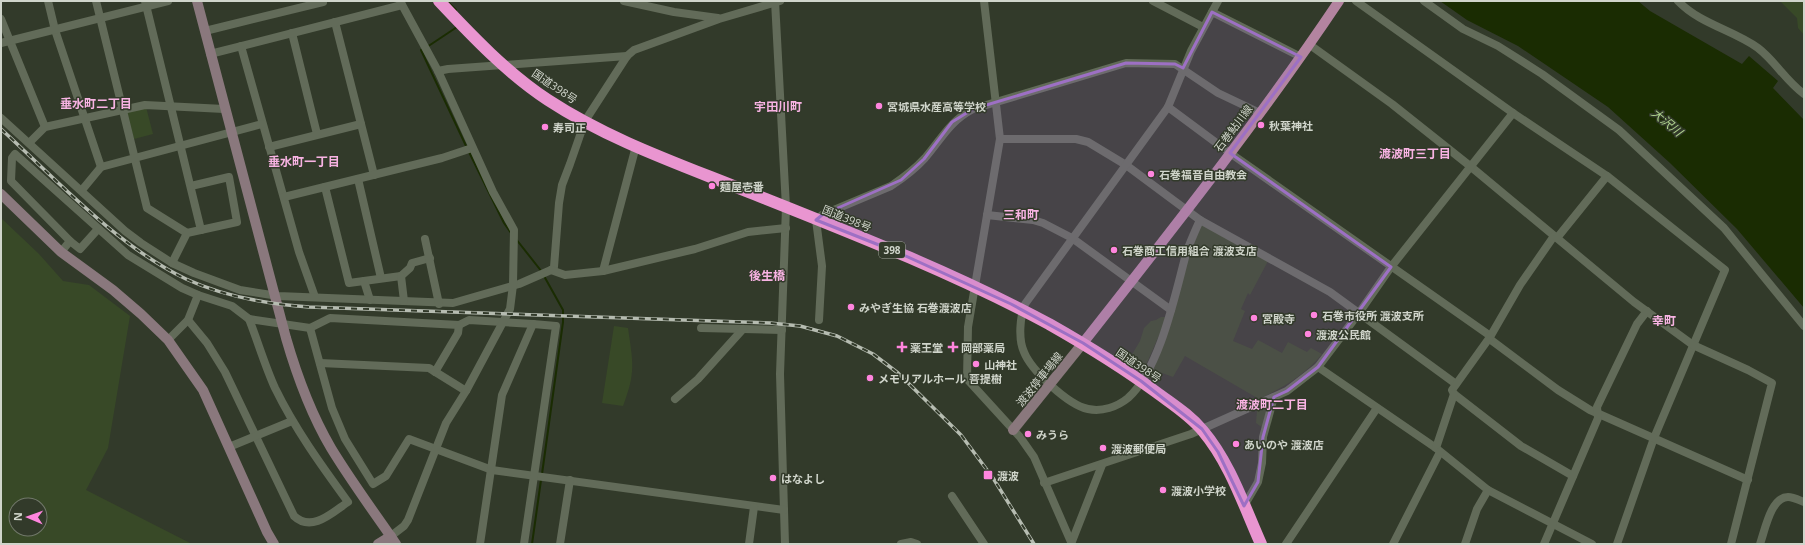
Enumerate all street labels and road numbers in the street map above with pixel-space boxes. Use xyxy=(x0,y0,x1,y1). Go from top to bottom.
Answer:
street label: 国道398号 xyxy=(529,65,581,107)
street label: 石巻鮎川線 xyxy=(1210,102,1256,154)
street label: 国道398号 xyxy=(820,201,874,235)
road number: 398 xyxy=(879,242,905,258)
street label: 国道398号 xyxy=(1113,344,1165,386)
street label: 渡波停車場線 xyxy=(1012,349,1066,409)

